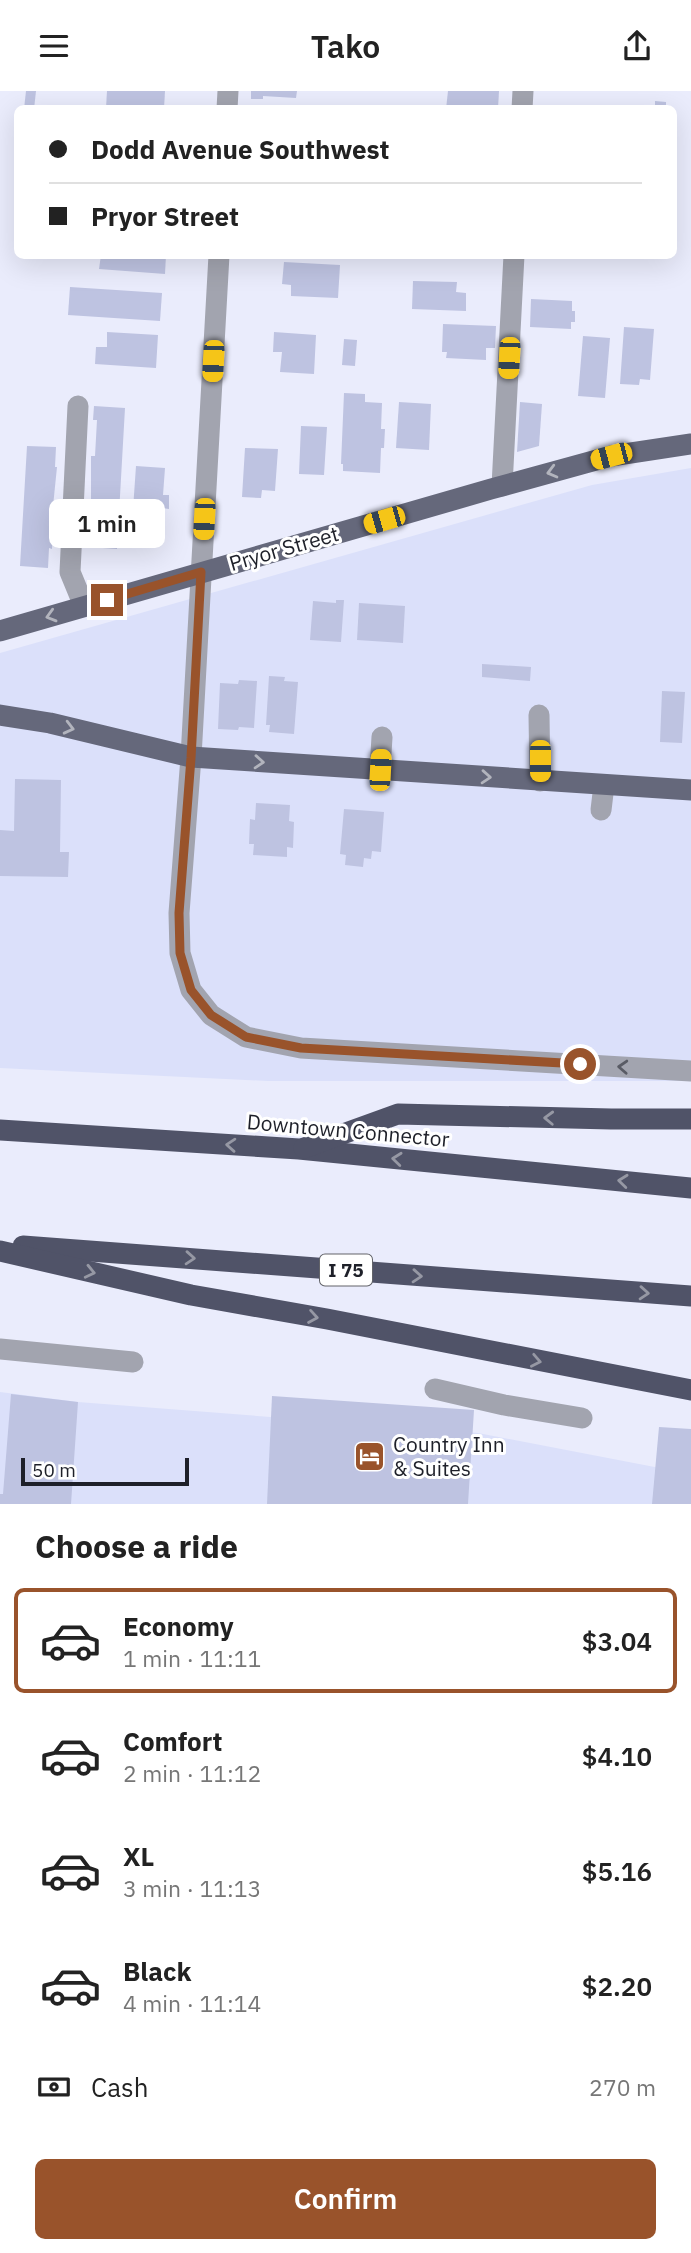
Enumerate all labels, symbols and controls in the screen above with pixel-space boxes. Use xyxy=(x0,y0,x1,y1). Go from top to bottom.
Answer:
text: Tako xyxy=(311,25,380,67)
icon: menu xyxy=(35,27,73,65)
icon: share xyxy=(618,27,656,65)
text: Dodd Avenue Southwest xyxy=(91,132,389,166)
text: Pryor Street xyxy=(91,199,239,233)
car xyxy=(498,336,521,380)
car xyxy=(202,339,225,383)
car xyxy=(588,440,635,472)
one-way arrow xyxy=(546,464,558,478)
car xyxy=(193,497,216,541)
callout: 1 min xyxy=(49,498,165,547)
car xyxy=(361,504,408,536)
text: 1 min xyxy=(77,508,137,538)
street label: Pryor Street xyxy=(226,519,342,577)
route end xyxy=(91,584,123,616)
one-way arrow xyxy=(45,608,57,622)
one-way arrow xyxy=(63,720,75,734)
car xyxy=(530,740,551,782)
car xyxy=(369,748,392,792)
one-way arrow xyxy=(254,754,265,769)
one-way arrow xyxy=(481,769,492,784)
route start xyxy=(564,1048,596,1080)
one-way arrow xyxy=(617,1059,628,1074)
street label: Downtown Connector xyxy=(246,1107,451,1153)
one-way arrow xyxy=(544,1110,555,1125)
one-way arrow xyxy=(225,1138,236,1153)
one-way arrow xyxy=(391,1152,402,1167)
one-way arrow xyxy=(617,1174,628,1189)
one-way arrow xyxy=(185,1250,196,1265)
road number: I 75 xyxy=(320,1254,372,1285)
one-way arrow xyxy=(84,1264,96,1278)
one-way arrow xyxy=(412,1268,423,1283)
one-way arrow xyxy=(639,1285,650,1300)
one-way arrow xyxy=(307,1309,319,1324)
one-way arrow xyxy=(530,1353,542,1368)
place label: Country Inn & Suites xyxy=(393,1430,505,1482)
hotel icon: Country Inn & Suites xyxy=(353,1440,387,1474)
scale bar xyxy=(21,1455,189,1487)
text: 50 m xyxy=(32,1458,76,1482)
text: Choose a ride xyxy=(35,1525,238,1567)
icon: car xyxy=(39,1609,102,1672)
text: Economy xyxy=(123,1609,234,1643)
text: $3.04 xyxy=(582,1624,652,1658)
text: 1 min · 11:11 xyxy=(123,1643,261,1673)
icon: car xyxy=(39,1724,102,1787)
text: Comfort xyxy=(123,1724,222,1758)
text: $4.10 xyxy=(582,1739,652,1773)
text: 2 min · 11:12 xyxy=(123,1758,261,1788)
icon: car xyxy=(39,1839,102,1902)
text: XL xyxy=(123,1839,154,1873)
text: $5.16 xyxy=(582,1854,652,1888)
text: 3 min · 11:13 xyxy=(123,1873,261,1903)
icon: car xyxy=(39,1954,102,2017)
text: Black xyxy=(123,1954,191,1988)
text: $2.20 xyxy=(582,1969,652,2003)
text: 4 min · 11:14 xyxy=(123,1988,261,2018)
icon: cash xyxy=(35,2068,73,2106)
text: Cash xyxy=(91,2070,148,2104)
text: 270 m xyxy=(589,2072,656,2102)
button: Confirm xyxy=(35,2159,656,2239)

